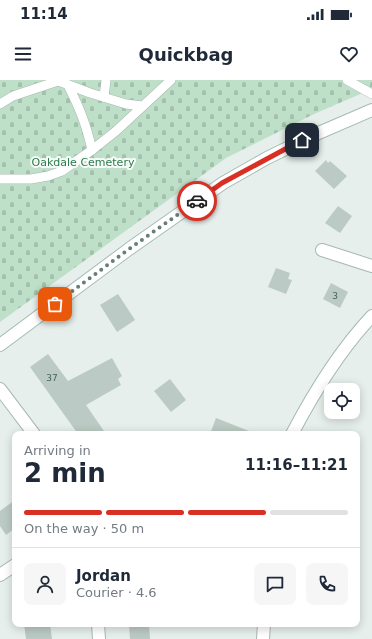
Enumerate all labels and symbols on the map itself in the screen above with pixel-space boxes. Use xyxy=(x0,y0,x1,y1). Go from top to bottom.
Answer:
pin xyxy=(285,123,319,157)
park label: Oakdale Cemetery xyxy=(32,156,135,169)
courier xyxy=(177,181,217,221)
pin xyxy=(38,287,72,321)
house number: 3 xyxy=(332,291,338,301)
house number: 37 xyxy=(46,373,58,383)

